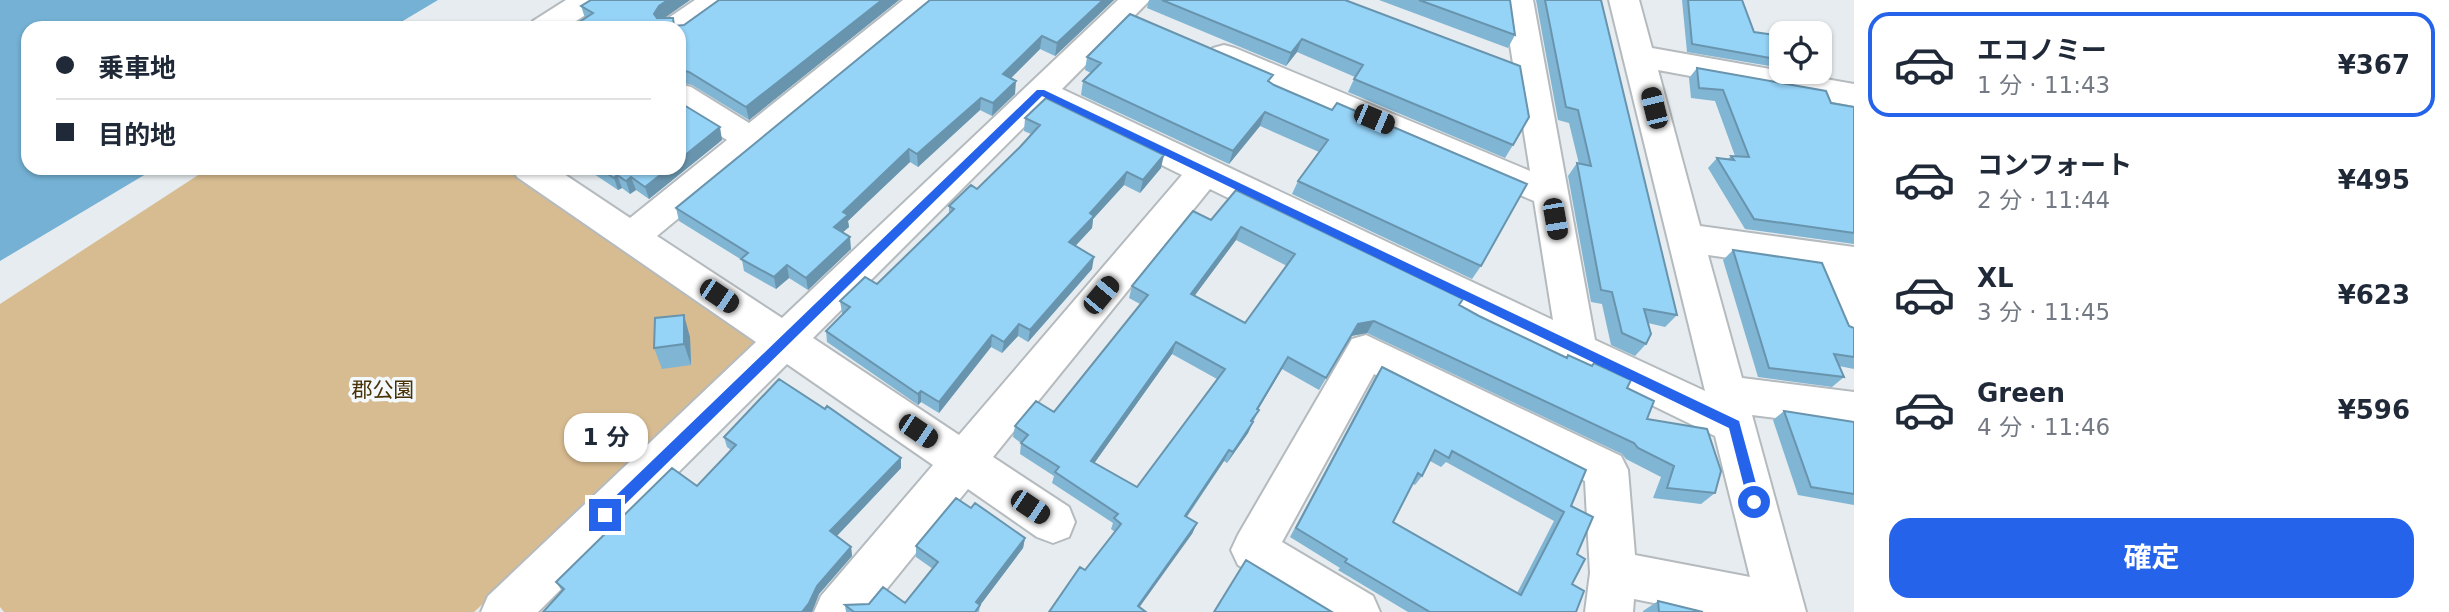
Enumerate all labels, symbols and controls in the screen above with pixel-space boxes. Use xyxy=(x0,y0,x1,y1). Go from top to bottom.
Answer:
map controls xyxy=(1769,21,1832,84)
button: locate xyxy=(1769,21,1832,84)
icon: car xyxy=(1893,33,1956,96)
text: エコノミー xyxy=(1977,35,2107,65)
text: ¥367 xyxy=(2338,50,2410,80)
text: 乗車地 xyxy=(98,53,176,83)
text: 1 分 · 11:43 xyxy=(1977,72,2110,98)
car xyxy=(1639,85,1670,131)
car xyxy=(1351,101,1398,137)
text: 目的地 xyxy=(98,120,176,150)
icon: car xyxy=(1893,148,1956,211)
text: コンフォート xyxy=(1977,150,2132,180)
text: ¥495 xyxy=(2338,165,2410,195)
text: 2 分 · 11:44 xyxy=(1977,187,2110,213)
car xyxy=(1542,196,1569,242)
icon: car xyxy=(1893,263,1956,326)
text: XL xyxy=(1977,263,2014,293)
car xyxy=(1080,272,1123,318)
car xyxy=(696,276,743,316)
text: ¥623 xyxy=(2338,280,2410,310)
text: 3 分 · 11:45 xyxy=(1977,299,2110,325)
park label: 郡公園 xyxy=(352,378,415,402)
icon: car xyxy=(1893,378,1956,441)
text: Green xyxy=(1977,378,2065,408)
text: ¥596 xyxy=(2338,395,2410,425)
car xyxy=(895,411,942,451)
callout: 1 分 xyxy=(563,414,647,462)
text: 4 分 · 11:46 xyxy=(1977,414,2110,440)
text: 1 分 xyxy=(582,424,630,450)
route start xyxy=(1738,486,1770,518)
car xyxy=(1007,487,1054,527)
route end xyxy=(589,499,621,531)
button: 確定 xyxy=(1889,518,2414,598)

